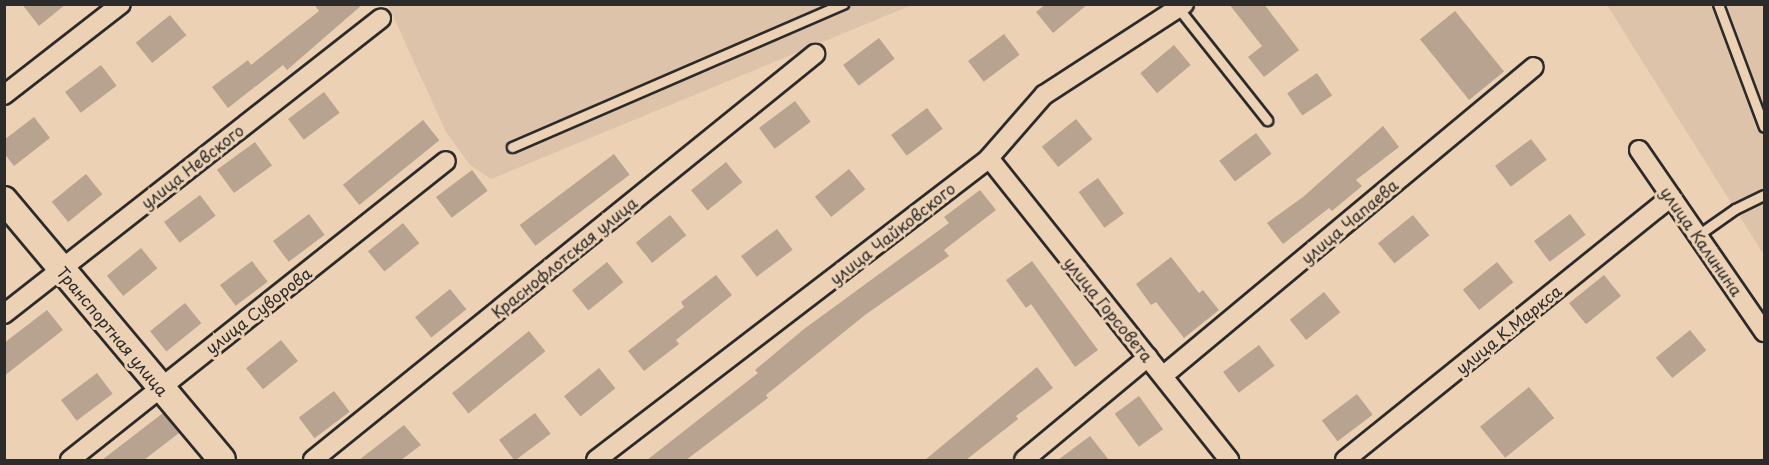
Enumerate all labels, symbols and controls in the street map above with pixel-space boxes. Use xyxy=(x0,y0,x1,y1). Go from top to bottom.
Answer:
street label: улица Невского xyxy=(137,120,247,212)
street label: улица Чапаева xyxy=(1296,175,1402,267)
street label: улица Чайковского xyxy=(825,178,959,288)
street label: улица Калинина xyxy=(1657,182,1747,300)
street label: Краснофлотская улица xyxy=(487,192,641,322)
street label: улица Горсовета xyxy=(1060,252,1158,366)
street label: Транспортная улица xyxy=(53,262,173,400)
street label: улица Суворова xyxy=(201,262,315,358)
street label: улица К.Маркса xyxy=(1451,281,1565,377)

